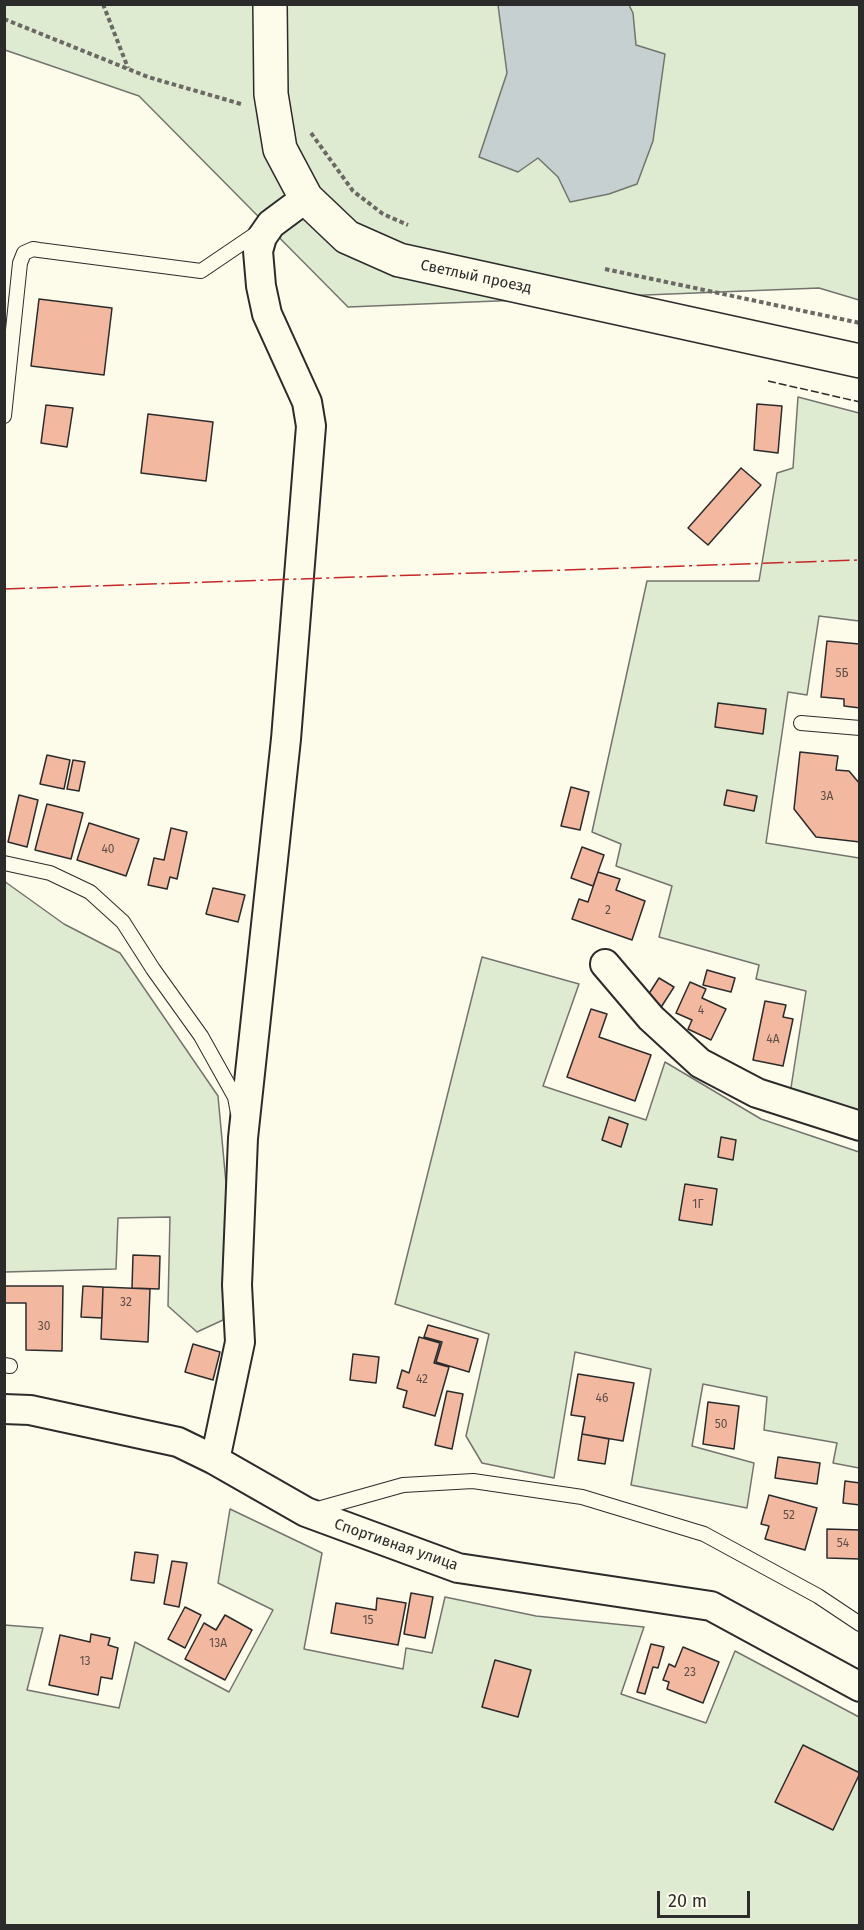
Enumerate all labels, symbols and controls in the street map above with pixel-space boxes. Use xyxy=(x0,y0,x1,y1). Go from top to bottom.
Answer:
street label: Светлый проезд xyxy=(419,256,533,298)
house number: 5Б xyxy=(836,667,848,681)
house number: 3А xyxy=(821,790,833,804)
house number: 40 xyxy=(101,843,115,857)
house number: 2 xyxy=(605,904,611,918)
house number: 4 xyxy=(698,1004,704,1018)
house number: 4А xyxy=(766,1033,780,1047)
house number: 1Г xyxy=(692,1198,704,1212)
house number: 32 xyxy=(120,1296,132,1310)
house number: 30 xyxy=(38,1320,50,1334)
house number: 42 xyxy=(416,1373,428,1387)
house number: 46 xyxy=(596,1392,608,1406)
house number: 50 xyxy=(715,1418,727,1432)
house number: 52 xyxy=(783,1509,795,1523)
street label: Спортивная улица xyxy=(332,1515,460,1575)
house number: 54 xyxy=(837,1537,849,1551)
house number: 15 xyxy=(362,1614,374,1628)
house number: 13А xyxy=(209,1637,227,1651)
house number: 13 xyxy=(79,1655,91,1669)
house number: 23 xyxy=(684,1666,696,1680)
scale bar xyxy=(660,1879,753,1917)
text: 20 m xyxy=(668,1890,707,1912)

